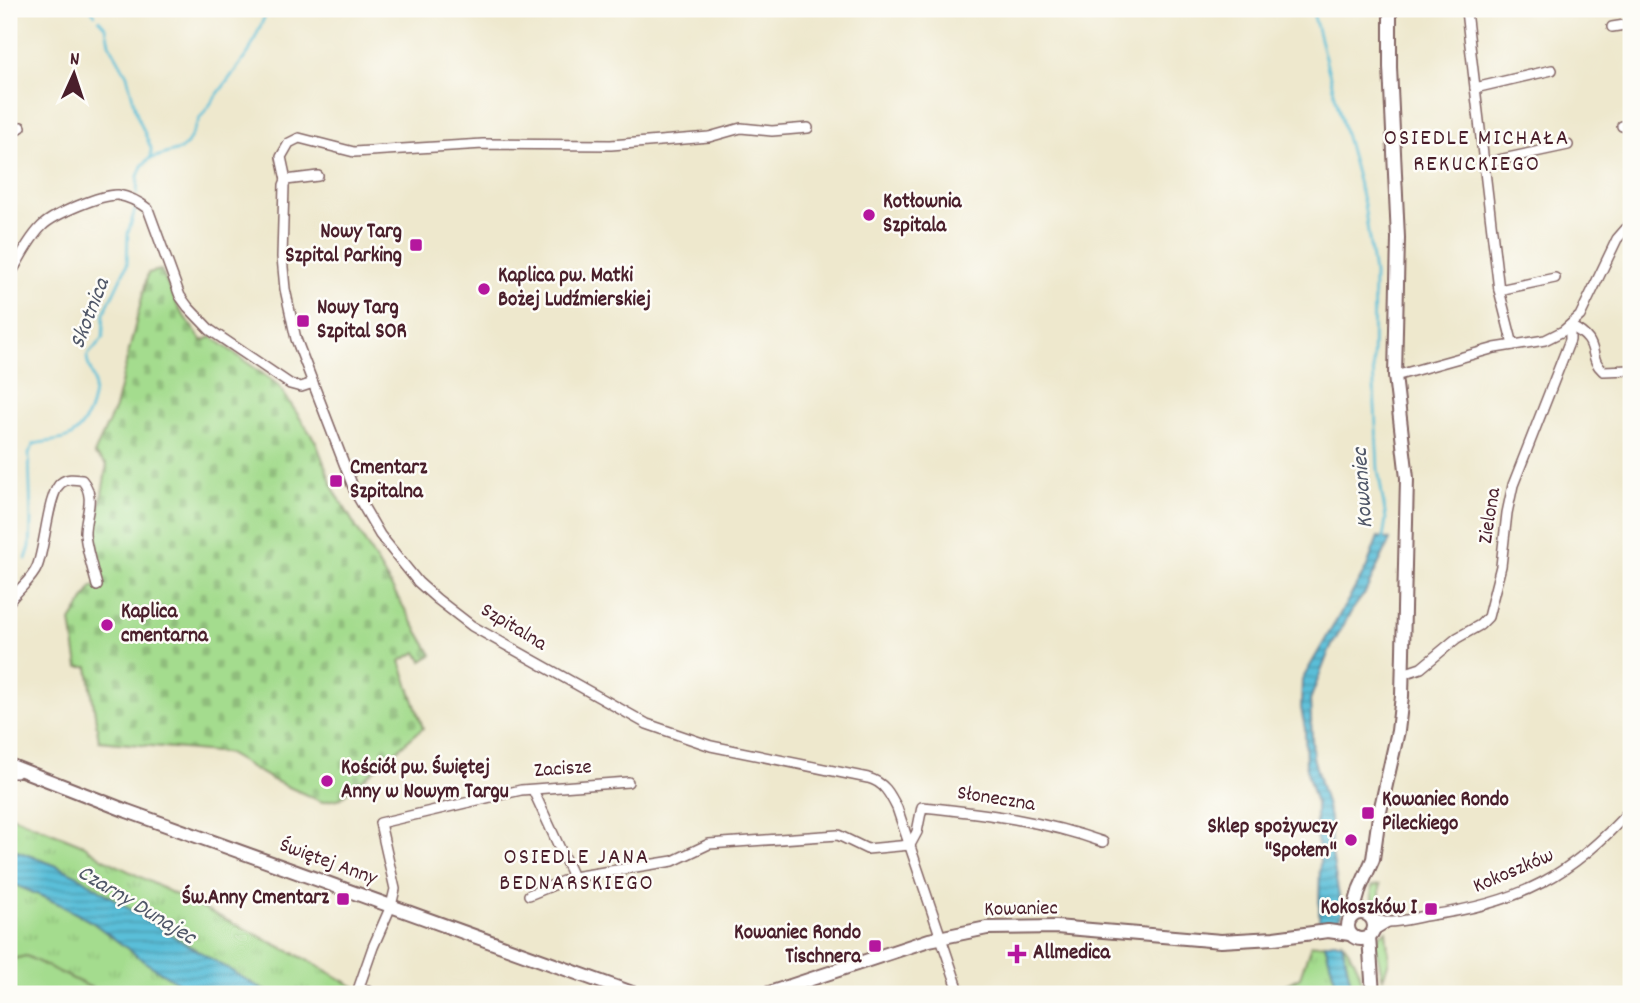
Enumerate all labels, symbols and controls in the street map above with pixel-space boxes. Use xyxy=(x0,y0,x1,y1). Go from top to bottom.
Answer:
north arrow xyxy=(38,38,108,108)
text: N xyxy=(69,47,80,74)
district label: OSIEDLE MICHAŁA REKUCKIEGO xyxy=(1384,123,1570,182)
place label: Kotłownia Szpitala xyxy=(883,188,963,242)
marker: Kotłownia Szpitala xyxy=(861,207,877,223)
place label: Nowy Targ Szpital Parking xyxy=(285,218,402,272)
marker: Nowy Targ Szpital Parking xyxy=(408,237,424,253)
place label: Kaplica pw. Matki Bożej Ludźmierskiej xyxy=(498,262,651,316)
water label: Skotnica xyxy=(62,273,120,354)
marker: Kaplica pw. Matki Bożej Ludźmierskiej xyxy=(476,281,492,297)
place label: Nowy Targ Szpital SOR xyxy=(317,294,407,348)
marker: Nowy Targ Szpital SOR xyxy=(295,313,311,329)
water label: Kowaniec xyxy=(1345,445,1383,529)
place label: Cmentarz Szpitalna xyxy=(350,454,428,508)
marker: Cmentarz Szpitalna xyxy=(328,473,344,489)
street label: Zielona xyxy=(1472,485,1510,546)
street label: Szpitalna xyxy=(474,596,553,660)
place label: Kaplica cmentarna xyxy=(121,598,209,652)
marker: Kaplica cmentarna xyxy=(99,617,115,633)
street label: Zacisze xyxy=(533,753,593,787)
place label: Kościół pw. Świętej Anny w Nowym Targu xyxy=(341,754,509,808)
marker: Kościół pw. Świętej Anny w Nowym Targu xyxy=(319,773,335,789)
street label: Słoneczna xyxy=(955,779,1038,821)
place label: Kowaniec Rondo Pileckiego xyxy=(1382,786,1509,840)
marker: Kowaniec Rondo Pileckiego xyxy=(1360,805,1376,821)
place label: Sklep spożywczy "Społem" xyxy=(1208,813,1338,867)
street label: Świętej Anny xyxy=(275,831,381,895)
marker: Sklep spożywczy "Społem" xyxy=(1343,832,1359,848)
district label: OSIEDLE JANA BEDNARSKIEGO xyxy=(499,842,655,901)
street label: Kokoszków xyxy=(1469,842,1559,902)
water label: Czarny Dunajec xyxy=(70,858,203,955)
place label: Św.Anny Cmentarz xyxy=(182,884,330,914)
marker: Św.Anny Cmentarz xyxy=(335,891,351,907)
street label: Kowaniec xyxy=(984,894,1058,926)
place label: Kokoszków I xyxy=(1320,894,1417,924)
marker: Kokoszków I xyxy=(1423,901,1439,917)
place label: Kowaniec Rondo Tischnera xyxy=(734,919,862,973)
marker: Kowaniec Rondo Tischnera xyxy=(867,938,883,954)
place label: Allmedica xyxy=(1033,939,1111,969)
marker: Allmedica xyxy=(1007,944,1027,964)

